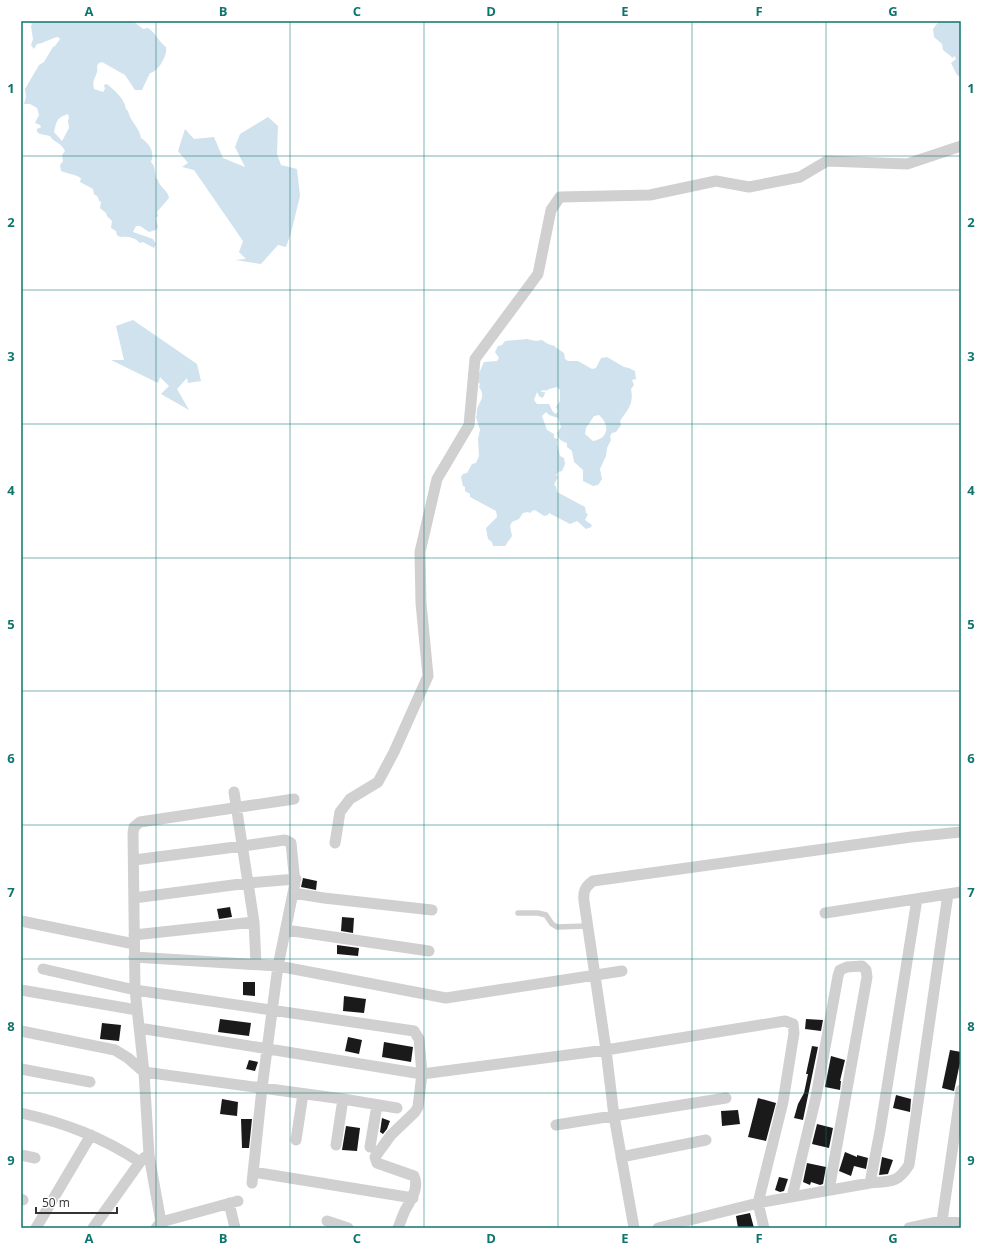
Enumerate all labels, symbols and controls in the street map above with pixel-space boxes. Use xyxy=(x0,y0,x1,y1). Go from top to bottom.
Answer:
text: A xyxy=(85,2,94,20)
text: B xyxy=(219,2,228,20)
text: C xyxy=(353,2,361,20)
text: D xyxy=(486,2,496,20)
text: E xyxy=(621,2,629,20)
text: F xyxy=(755,2,763,20)
text: G xyxy=(888,2,898,20)
text: 1 xyxy=(7,79,15,97)
text: 1 xyxy=(967,79,975,97)
text: 2 xyxy=(7,213,15,231)
text: 2 xyxy=(967,213,975,231)
text: 3 xyxy=(7,347,15,365)
text: 3 xyxy=(967,347,975,365)
text: 4 xyxy=(7,481,15,499)
text: 4 xyxy=(967,481,975,499)
text: 5 xyxy=(7,615,15,633)
text: 5 xyxy=(967,615,975,633)
text: 6 xyxy=(7,749,15,767)
text: 6 xyxy=(967,749,975,767)
text: 7 xyxy=(7,883,15,901)
text: 7 xyxy=(967,883,975,901)
text: 8 xyxy=(7,1017,15,1035)
text: 8 xyxy=(967,1017,975,1035)
text: 9 xyxy=(7,1151,15,1169)
text: 9 xyxy=(967,1151,975,1169)
scale bar xyxy=(36,1189,117,1215)
text: 50 m xyxy=(42,1194,70,1211)
text: A xyxy=(85,1229,94,1247)
text: B xyxy=(219,1229,228,1247)
text: C xyxy=(353,1229,361,1247)
text: D xyxy=(486,1229,496,1247)
text: E xyxy=(621,1229,629,1247)
text: F xyxy=(755,1229,763,1247)
text: G xyxy=(888,1229,898,1247)

